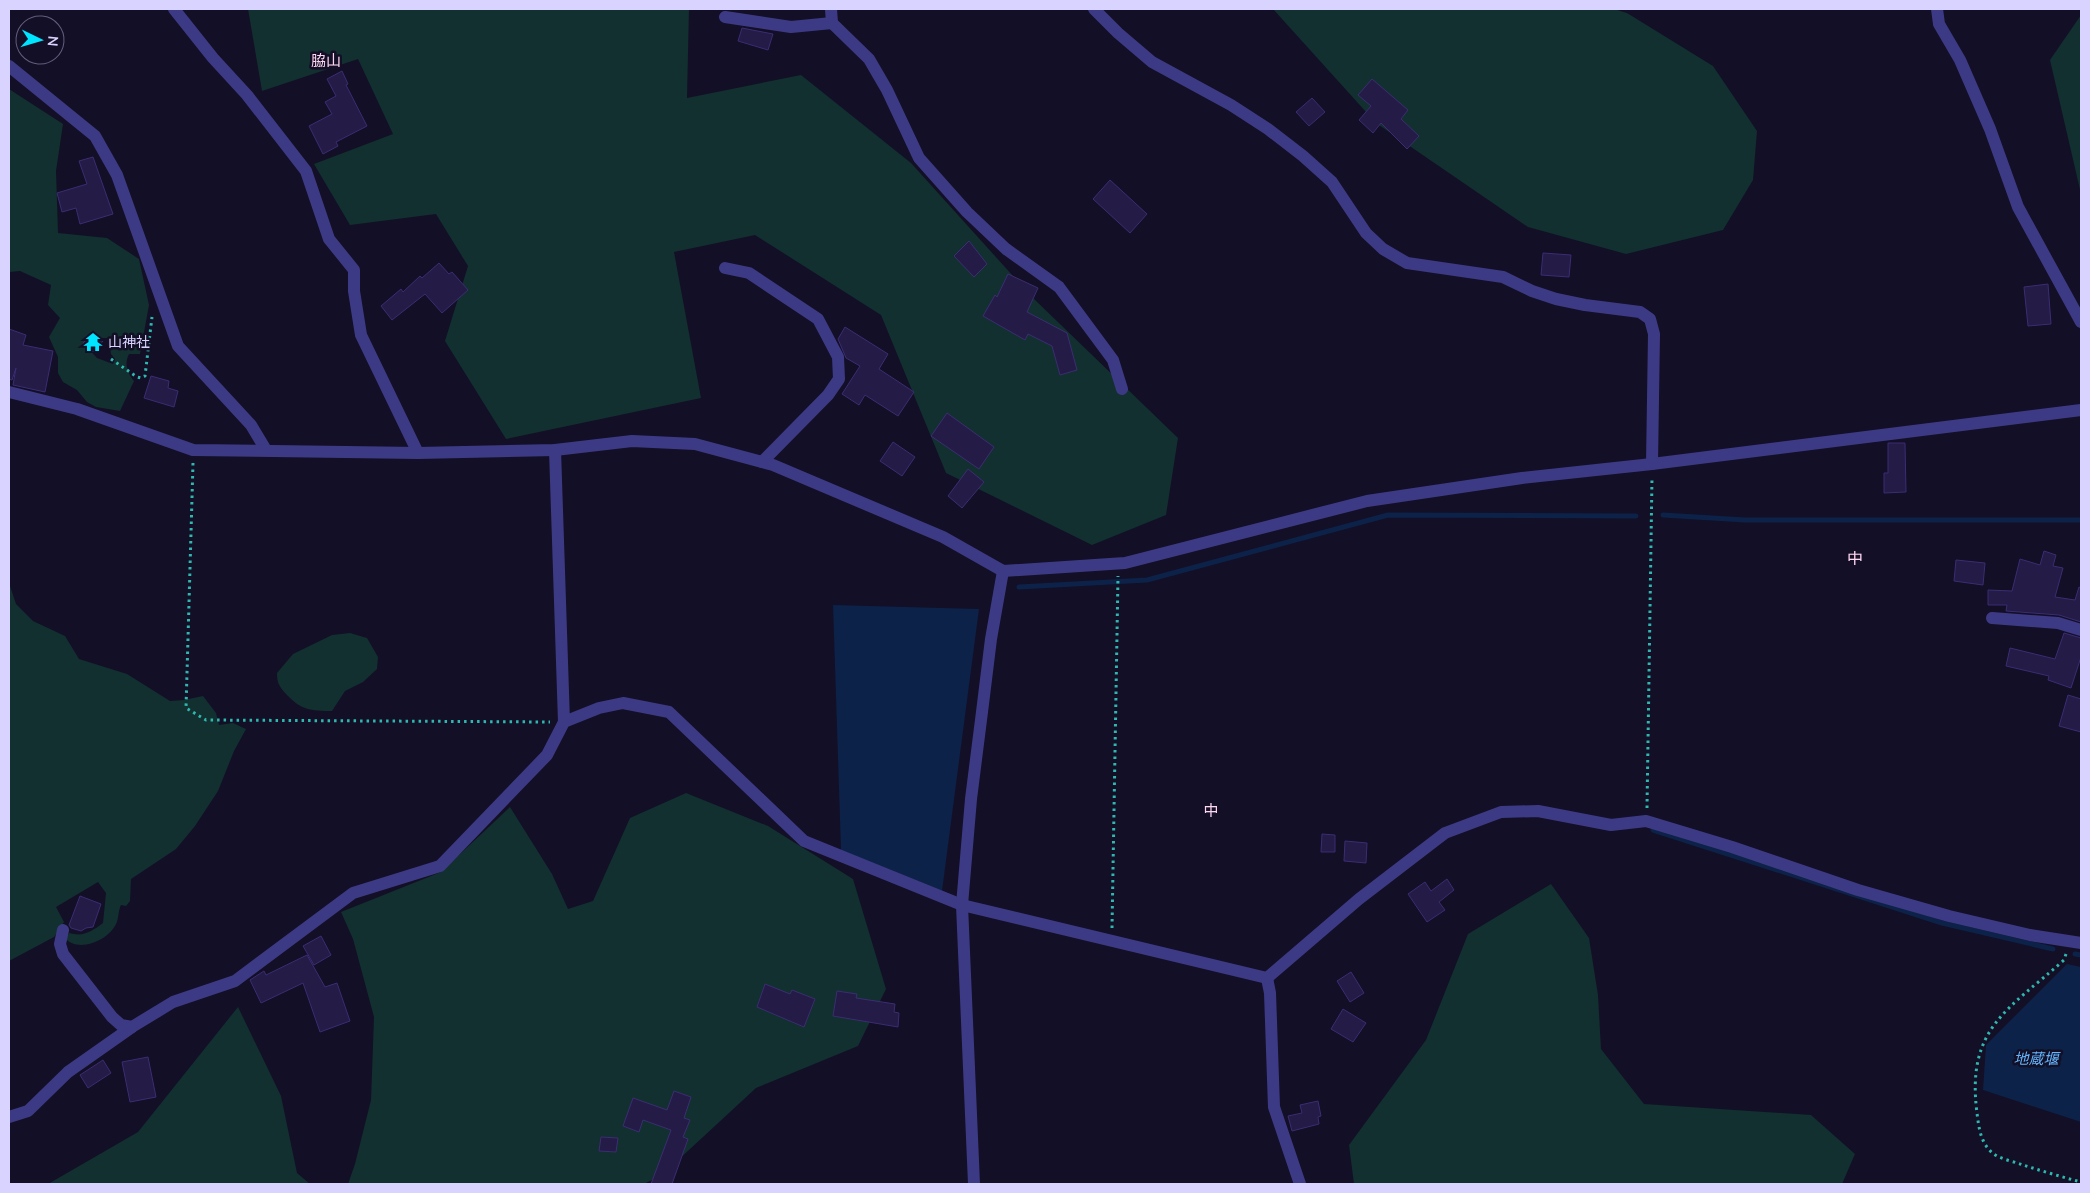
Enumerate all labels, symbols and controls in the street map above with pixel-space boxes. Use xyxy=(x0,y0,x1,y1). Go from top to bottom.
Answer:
north arrow xyxy=(15,15,65,65)
text: N xyxy=(43,35,62,47)
district label: 脇山 xyxy=(311,51,341,71)
temple icon: 山神社 xyxy=(82,331,104,353)
place label: 山神社 xyxy=(108,333,150,352)
district label: 中 xyxy=(1847,548,1863,570)
district label: 中 xyxy=(1203,801,1219,821)
water label: 地蔵堰 xyxy=(2013,1049,2061,1069)

